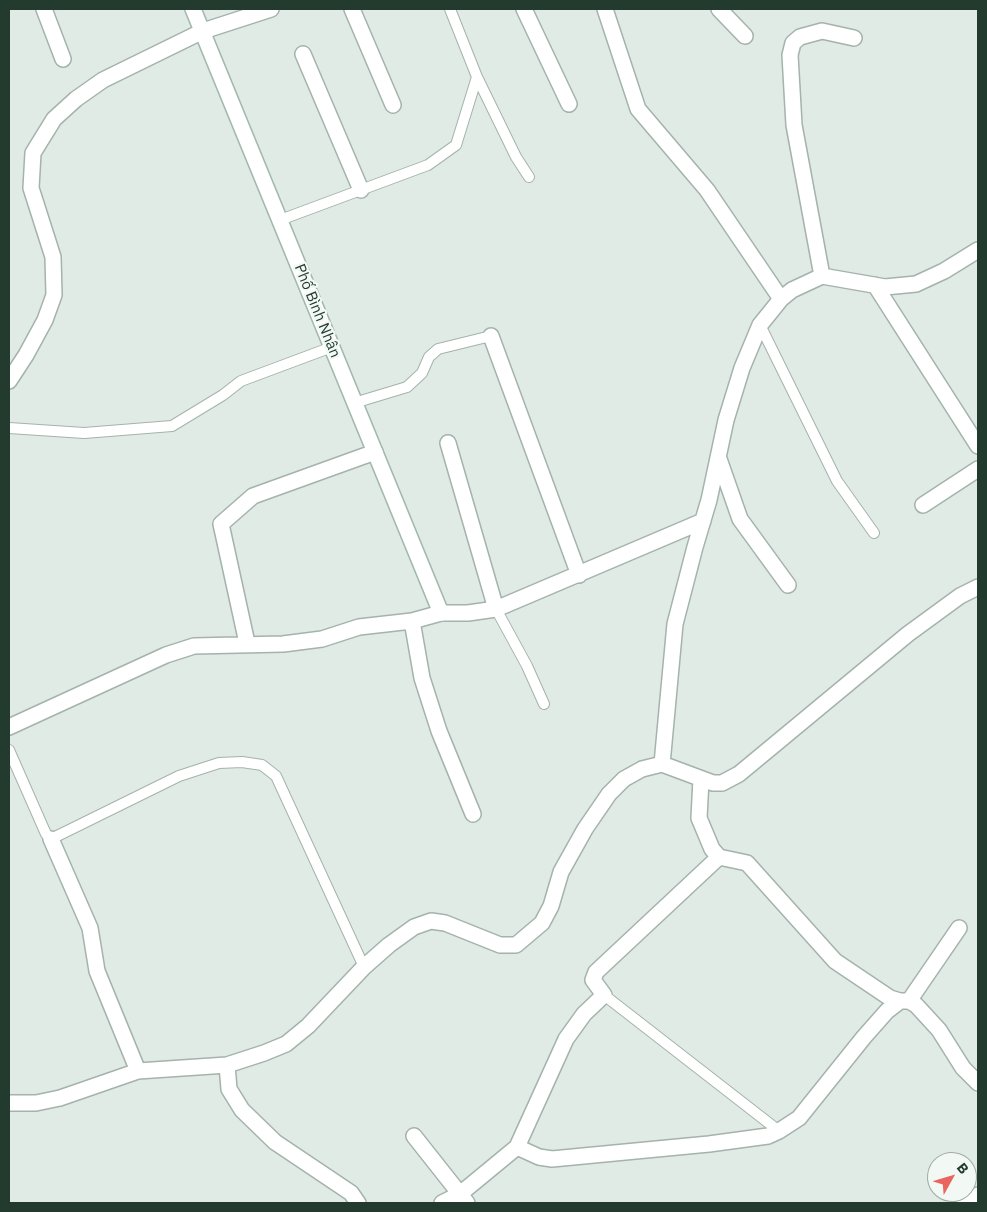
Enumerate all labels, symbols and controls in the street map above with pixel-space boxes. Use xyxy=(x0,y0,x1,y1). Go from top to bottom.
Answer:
street label: Phố Bình Nhân xyxy=(290,262,344,360)
north arrow xyxy=(927,1152,977,1202)
text: B xyxy=(953,1159,973,1177)

